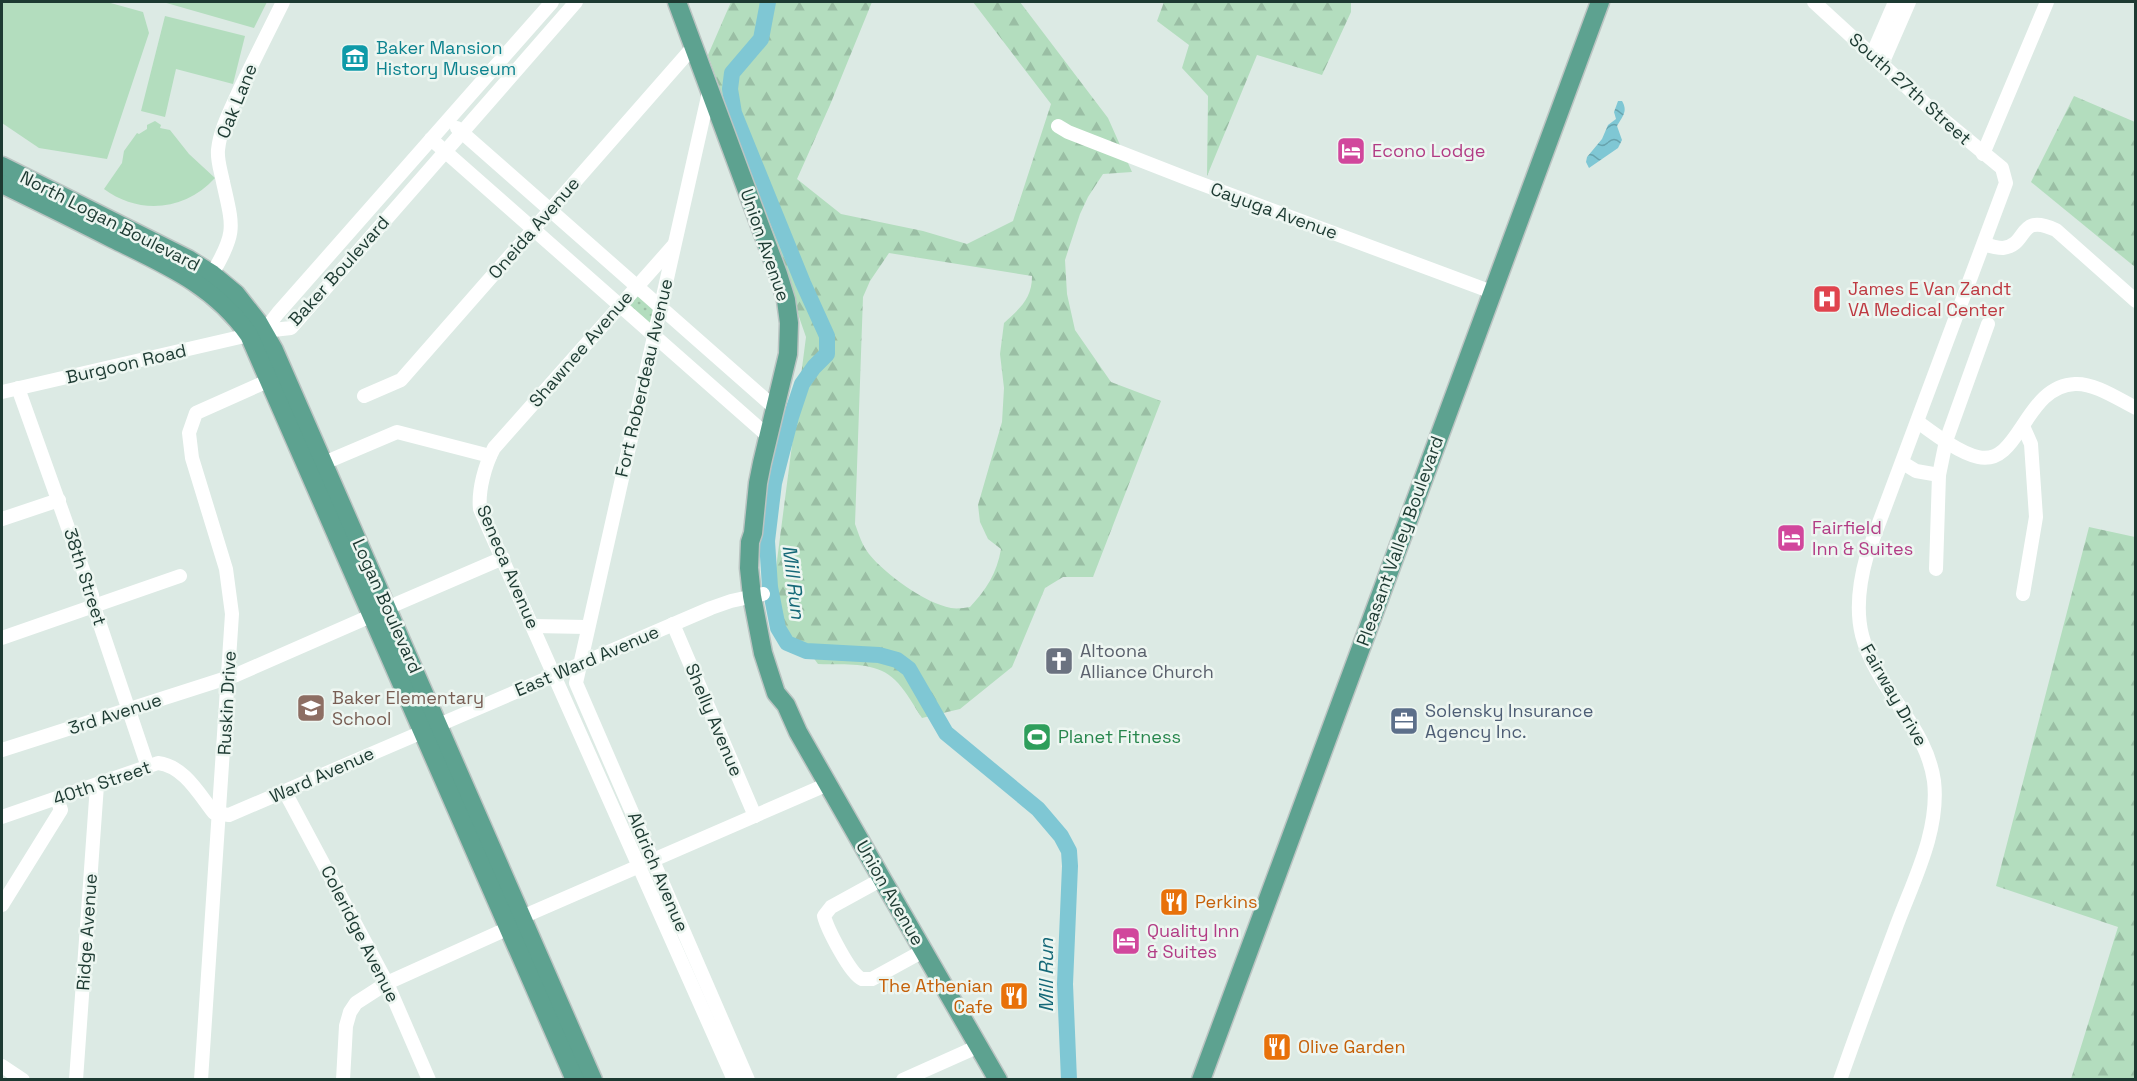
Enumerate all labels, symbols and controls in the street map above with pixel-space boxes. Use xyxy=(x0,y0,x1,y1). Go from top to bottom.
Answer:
street label: South 27th Street xyxy=(1844,28,1976,150)
place label: Baker Mansion History Museum xyxy=(376,36,516,80)
museum icon: Baker Mansion History Museum xyxy=(339,42,371,74)
street label: Oak Lane xyxy=(211,60,262,142)
hotel icon: Econo Lodge xyxy=(1335,135,1367,167)
place label: Econo Lodge xyxy=(1372,139,1486,162)
street label: North Logan Boulevard xyxy=(16,165,204,276)
street label: Oneida Avenue xyxy=(483,172,584,284)
street label: Cayuga Avenue xyxy=(1207,177,1341,244)
street label: Union Avenue xyxy=(735,186,795,304)
street label: Baker Boulevard xyxy=(283,211,394,330)
street label: Fort Roberdeau Avenue xyxy=(609,276,678,479)
place label: James E Van Zandt VA Medical Center xyxy=(1848,277,2012,321)
hospital icon: James E Van Zandt VA Medical Center xyxy=(1811,283,1843,315)
street label: Shawnee Avenue xyxy=(524,286,638,412)
street label: Burgoon Road xyxy=(63,338,188,389)
street label: Pleasant Valley Boulevard xyxy=(1351,433,1448,649)
street label: Seneca Avenue xyxy=(472,501,545,632)
place label: Fairfield Inn & Suites xyxy=(1812,516,1913,560)
hotel icon: Fairfield Inn & Suites xyxy=(1775,522,1807,554)
street label: 38th Street xyxy=(59,525,112,628)
street label: Logan Boulevard xyxy=(347,535,427,677)
water label: Mill Run xyxy=(777,544,812,621)
street label: East Ward Avenue xyxy=(511,620,662,701)
place label: Altoona Alliance Church xyxy=(1080,639,1214,683)
street label: Fairway Drive xyxy=(1856,640,1933,750)
church icon: Altoona Alliance Church xyxy=(1043,645,1075,677)
street label: Ruskin Drive xyxy=(212,650,241,756)
street label: Shelly Avenue xyxy=(680,660,749,780)
place label: Baker Elementary School xyxy=(332,686,484,730)
street label: 3rd Avenue xyxy=(65,688,164,739)
school or university icon: Baker Elementary School xyxy=(295,692,327,724)
place label: Solensky Insurance Agency Inc. xyxy=(1425,699,1593,743)
office icon: Solensky Insurance Agency Inc. xyxy=(1388,705,1420,737)
sports icon: Planet Fitness xyxy=(1021,721,1053,753)
place label: Planet Fitness xyxy=(1058,725,1181,748)
street label: Ward Avenue xyxy=(266,741,378,808)
street label: 40th Street xyxy=(50,755,154,810)
street label: Aldrich Avenue xyxy=(623,808,694,935)
street label: Union Avenue xyxy=(851,836,930,949)
street label: Coleridge Avenue xyxy=(316,861,405,1006)
street label: Ridge Avenue xyxy=(71,873,102,991)
restaurant icon: Perkins xyxy=(1158,886,1190,918)
place label: Perkins xyxy=(1195,890,1258,913)
place label: Quality Inn & Suites xyxy=(1147,919,1240,963)
hotel icon: Quality Inn & Suites xyxy=(1110,925,1142,957)
water label: Mill Run xyxy=(1033,937,1059,1012)
place label: The Athenian Cafe xyxy=(879,974,993,1018)
restaurant icon: The Athenian Cafe xyxy=(998,980,1030,1012)
restaurant icon: Olive Garden xyxy=(1261,1031,1293,1063)
place label: Olive Garden xyxy=(1298,1035,1405,1058)

